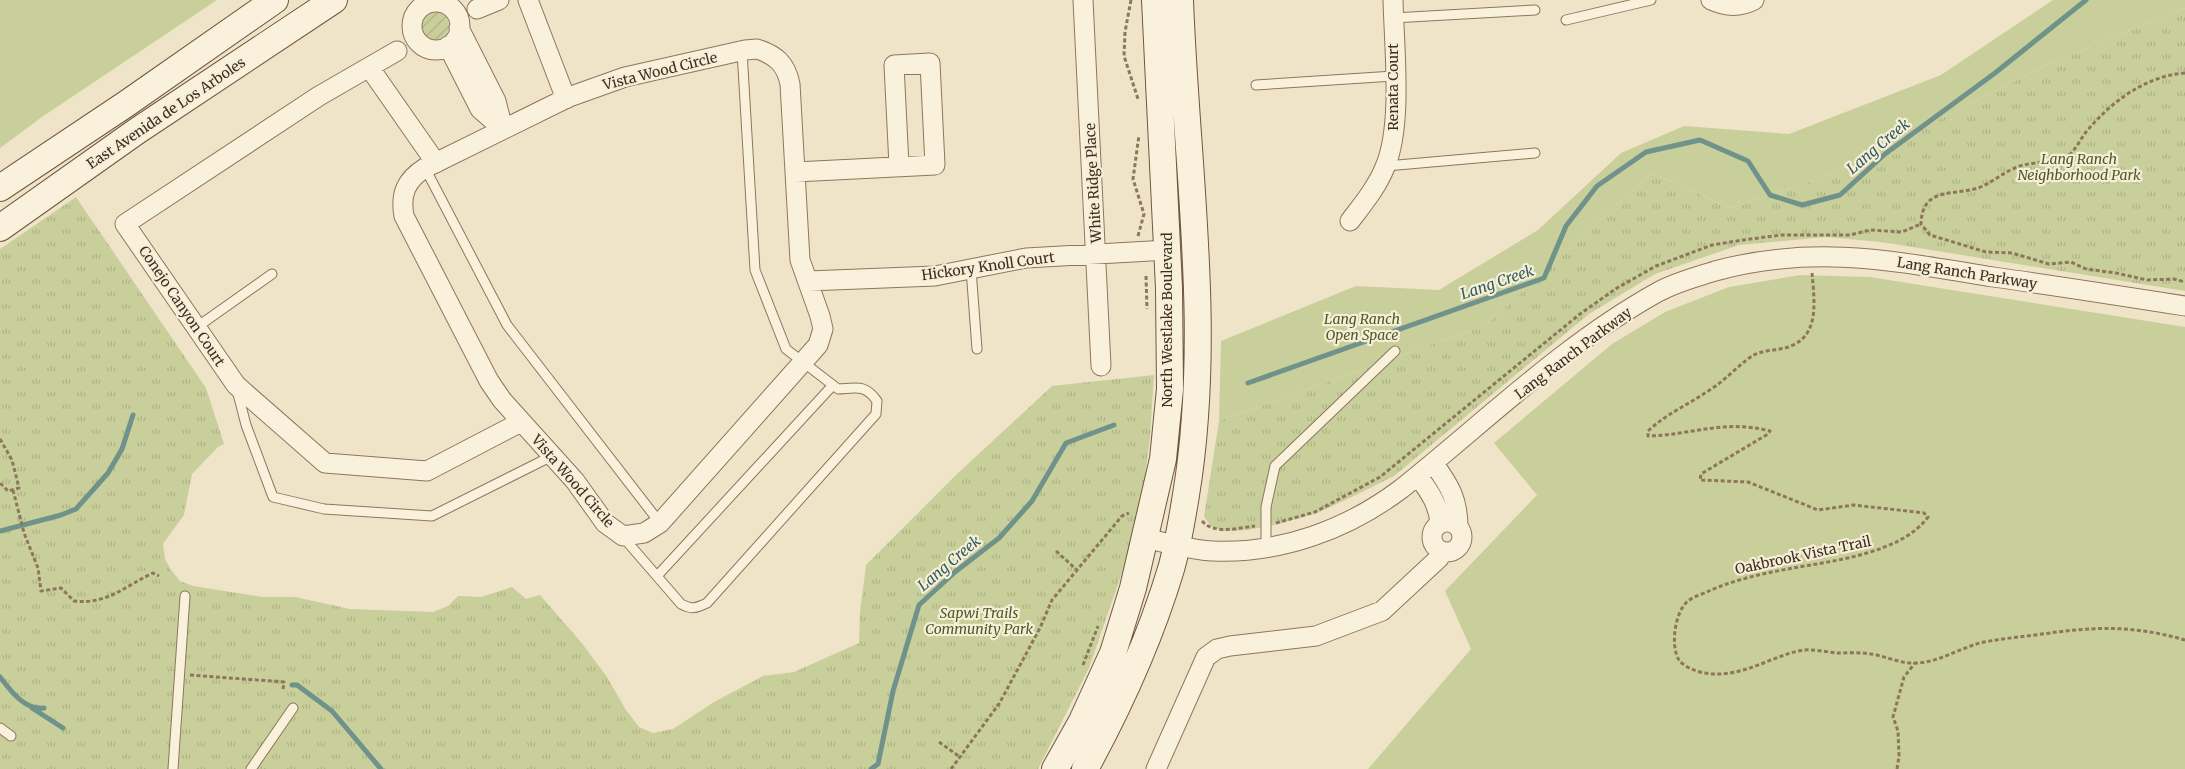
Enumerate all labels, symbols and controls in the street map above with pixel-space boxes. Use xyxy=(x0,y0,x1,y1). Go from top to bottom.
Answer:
street label: Renata Court xyxy=(1384,43,1402,131)
street label: Vista Wood Circle xyxy=(600,48,719,94)
street label: East Avenida de Los Arboles xyxy=(83,53,249,173)
water label: Lang Creek xyxy=(1843,114,1914,178)
street label: White Ridge Place xyxy=(1081,122,1105,245)
park label: Lang Ranch Neighborhood Park xyxy=(2017,150,2141,184)
street label: North Westlake Boulevard xyxy=(1158,232,1176,408)
street label: Conejo Canyon Court xyxy=(135,242,229,370)
street label: Hickory Knoll Court xyxy=(920,248,1056,284)
street label: Lang Ranch Parkway xyxy=(1896,253,2039,293)
water label: Lang Creek xyxy=(1458,260,1537,303)
street label: Lang Ranch Parkway xyxy=(1511,303,1636,403)
park label: Lang Ranch Open Space xyxy=(1324,310,1400,344)
street label: Vista Wood Circle xyxy=(527,430,618,531)
water label: Lang Creek xyxy=(914,531,985,595)
street label: Oakbrook Vista Trail xyxy=(1733,532,1873,578)
park label: Sapwi Trails Community Park xyxy=(925,604,1033,638)

